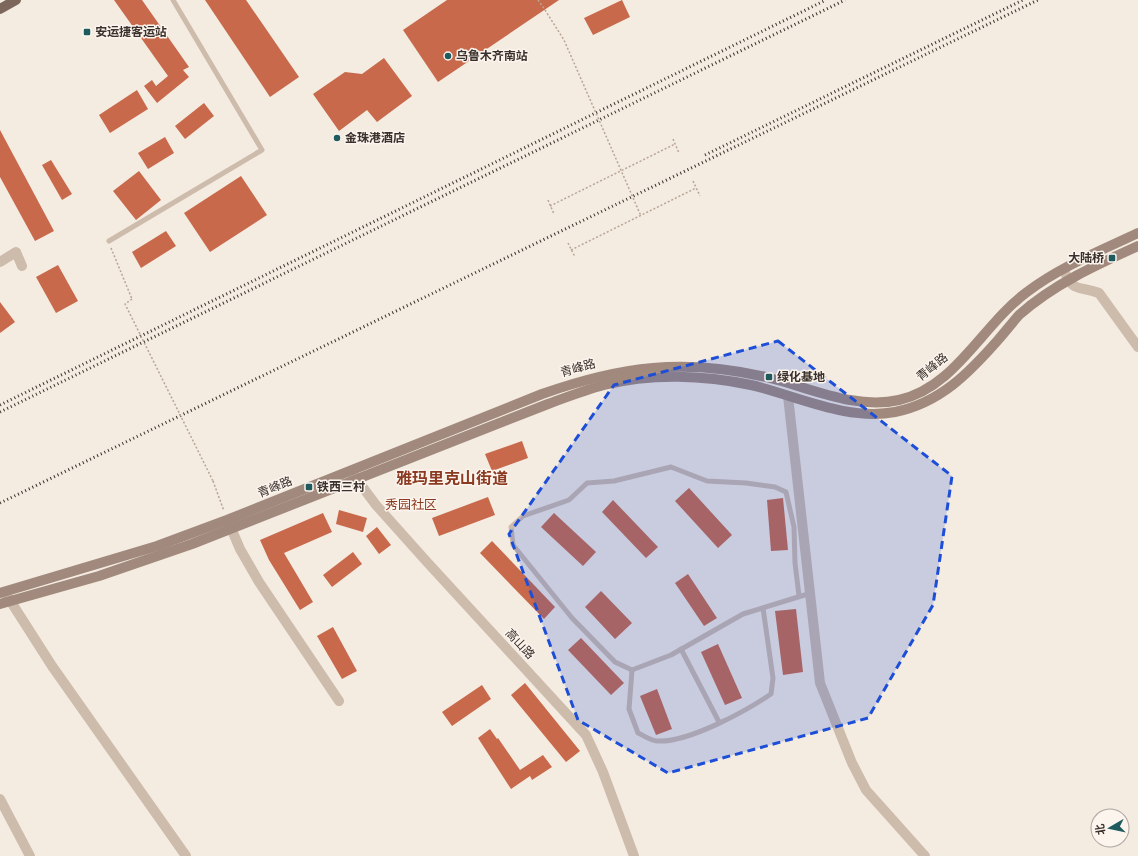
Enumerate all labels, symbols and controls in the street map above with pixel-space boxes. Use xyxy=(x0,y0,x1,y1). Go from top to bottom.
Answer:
place label: 安运捷客运站 xyxy=(95,23,167,41)
marker: 安运捷客运站 xyxy=(82,27,92,37)
place label: 乌鲁木齐南站 xyxy=(456,47,528,65)
marker: 乌鲁木齐南站 xyxy=(443,51,453,61)
place label: 金珠港酒店 xyxy=(345,129,405,147)
marker: 金珠港酒店 xyxy=(332,133,342,143)
place label: 大陆桥 xyxy=(1068,249,1104,267)
marker: 大陆桥 xyxy=(1107,253,1117,263)
street label: 青峰路 xyxy=(912,349,952,385)
street label: 青峰路 xyxy=(558,354,598,382)
place label: 绿化基地 xyxy=(777,368,825,386)
marker: 绿化基地 xyxy=(764,372,774,382)
district label: 雅玛里克山街道 xyxy=(396,467,508,490)
street label: 青峰路 xyxy=(255,472,295,502)
place label: 铁西三村 xyxy=(317,478,365,496)
marker: 铁西三村 xyxy=(304,482,314,492)
district label: 秀园社区 xyxy=(385,495,437,514)
street label: 高山路 xyxy=(501,625,539,663)
north arrow xyxy=(1090,808,1130,848)
text: 北 xyxy=(1091,823,1109,836)

